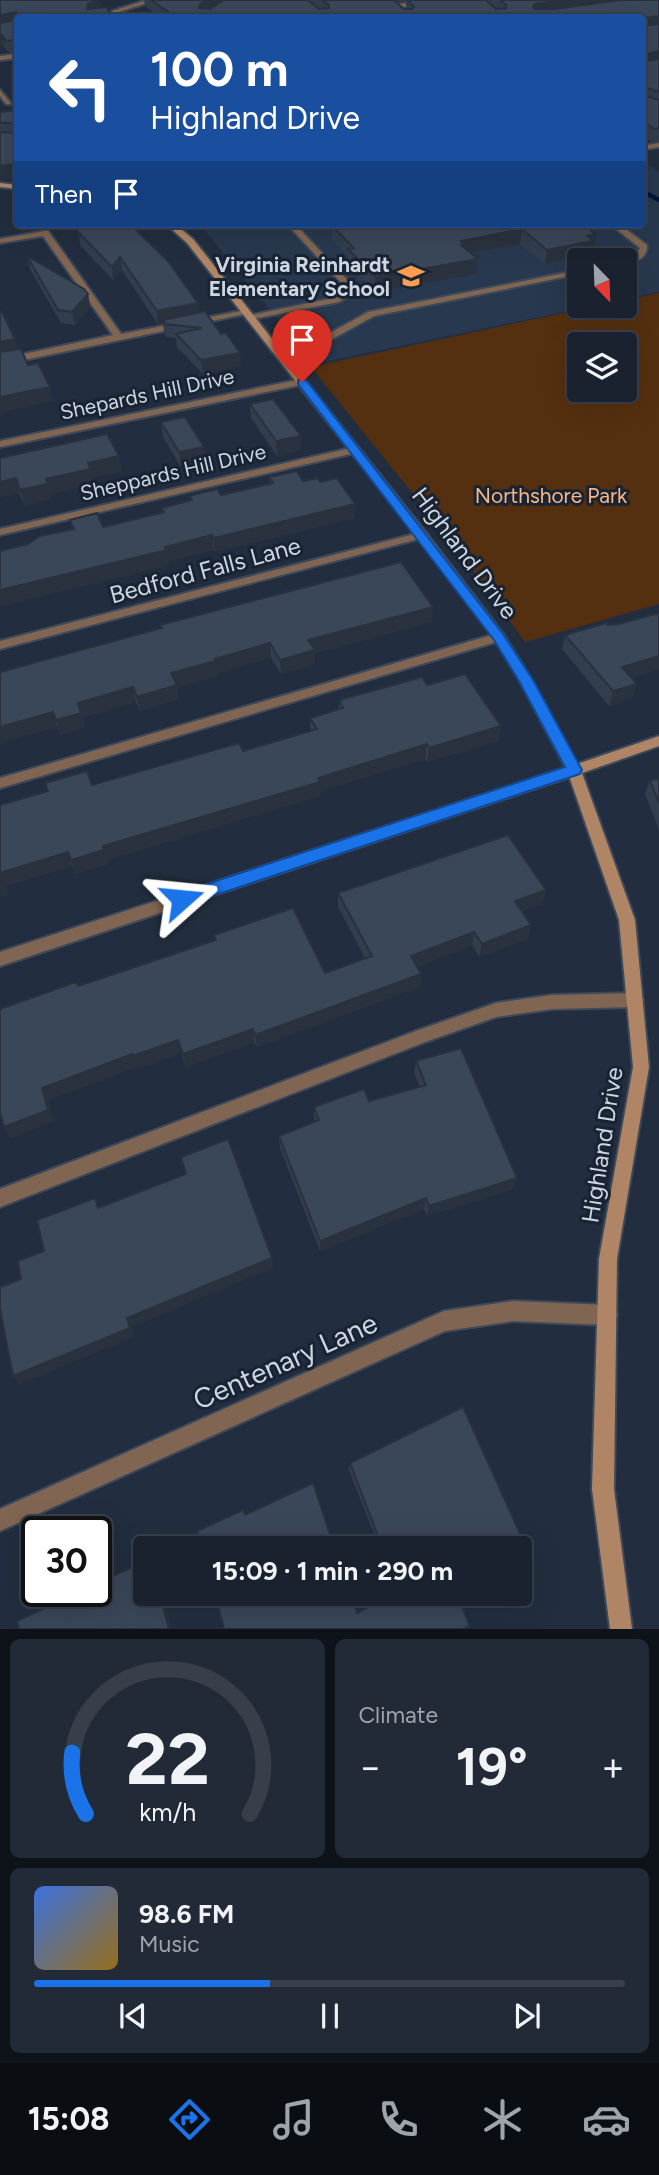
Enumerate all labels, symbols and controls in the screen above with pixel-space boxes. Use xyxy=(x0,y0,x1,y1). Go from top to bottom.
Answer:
text: 100 m xyxy=(150,39,289,98)
icon: left xyxy=(35,42,126,133)
text: Highland Drive xyxy=(150,99,360,137)
icon: arrive xyxy=(107,175,145,213)
text: Then xyxy=(35,178,93,210)
north arrow xyxy=(567,248,637,318)
map controls xyxy=(567,248,637,402)
place label: Virginia Reinhardt Elementary School xyxy=(209,252,390,301)
school or university icon: Virginia Reinhardt Elementary School xyxy=(396,261,426,291)
pin xyxy=(272,310,332,382)
icon: arrive xyxy=(283,321,321,359)
button: layers xyxy=(567,332,637,402)
street label: Shepards Hill Drive xyxy=(58,363,236,425)
street label: Sheppards Hill Drive xyxy=(78,438,268,506)
street label: Highland Drive xyxy=(406,481,524,625)
park label: Northshore Park xyxy=(475,483,628,508)
street label: Bedford Falls Lane xyxy=(106,531,304,609)
position arrow xyxy=(145,862,219,936)
street label: Highland Drive xyxy=(575,1065,629,1225)
street label: Centenary Lane xyxy=(188,1305,382,1417)
speed limit sign: 30 xyxy=(21,1516,112,1607)
text: 15:09 · 1 min · 290 m xyxy=(212,1555,453,1587)
text: Climate xyxy=(359,1701,438,1729)
text: 22 xyxy=(125,1716,209,1803)
text: 19° xyxy=(456,1736,528,1798)
text: − xyxy=(359,1744,382,1790)
text: + xyxy=(601,1744,625,1790)
text: km/h xyxy=(139,1797,196,1827)
text: 98.6 FM xyxy=(139,1898,234,1930)
text: Music xyxy=(139,1930,200,1958)
icon: previous xyxy=(114,1997,152,2035)
icon: pause xyxy=(311,1997,349,2035)
icon: next xyxy=(508,1997,546,2035)
icon: directions xyxy=(165,2095,214,2144)
icon: music xyxy=(269,2095,318,2144)
icon: phone xyxy=(374,2095,423,2144)
icon: climate xyxy=(478,2095,527,2144)
icon: car xyxy=(582,2095,631,2144)
text: 15:08 xyxy=(28,2100,110,2138)

